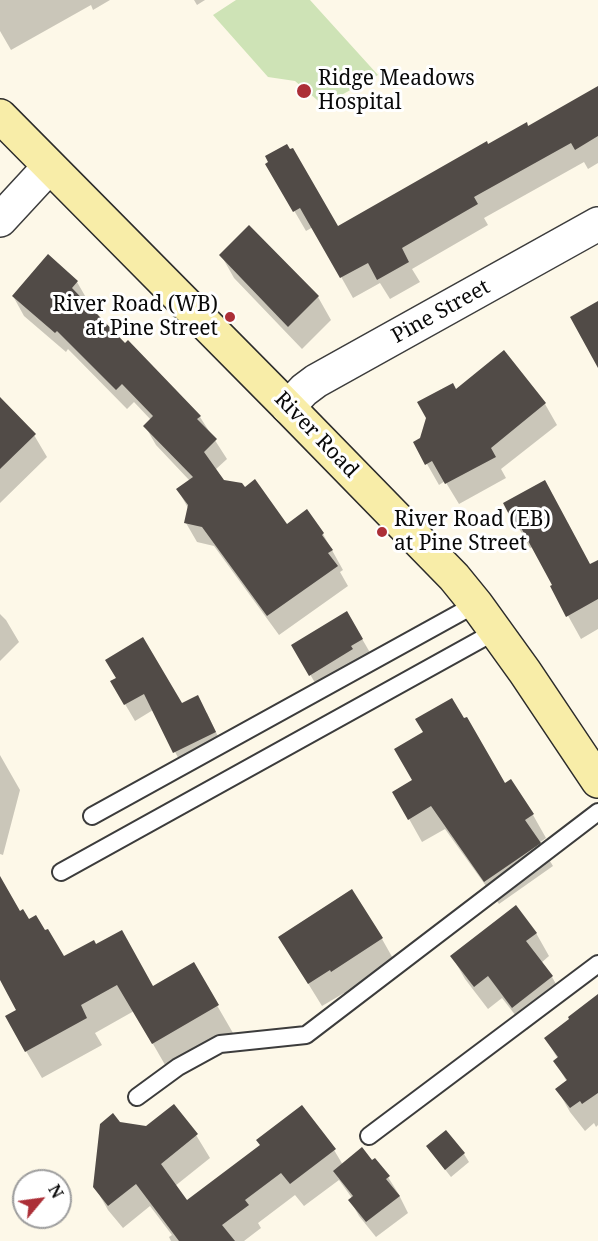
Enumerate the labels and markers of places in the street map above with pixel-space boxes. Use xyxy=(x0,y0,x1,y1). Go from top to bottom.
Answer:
place label: Ridge Meadows Hospital xyxy=(318,66,475,116)
marker: Ridge Meadows Hospital xyxy=(295,82,313,100)
place label: River Road (WB) at Pine Street xyxy=(52,292,218,342)
marker: River Road (WB) at Pine Street xyxy=(223,310,237,324)
place label: River Road (EB) at Pine Street xyxy=(394,507,551,557)
marker: River Road (EB) at Pine Street xyxy=(375,525,389,539)

